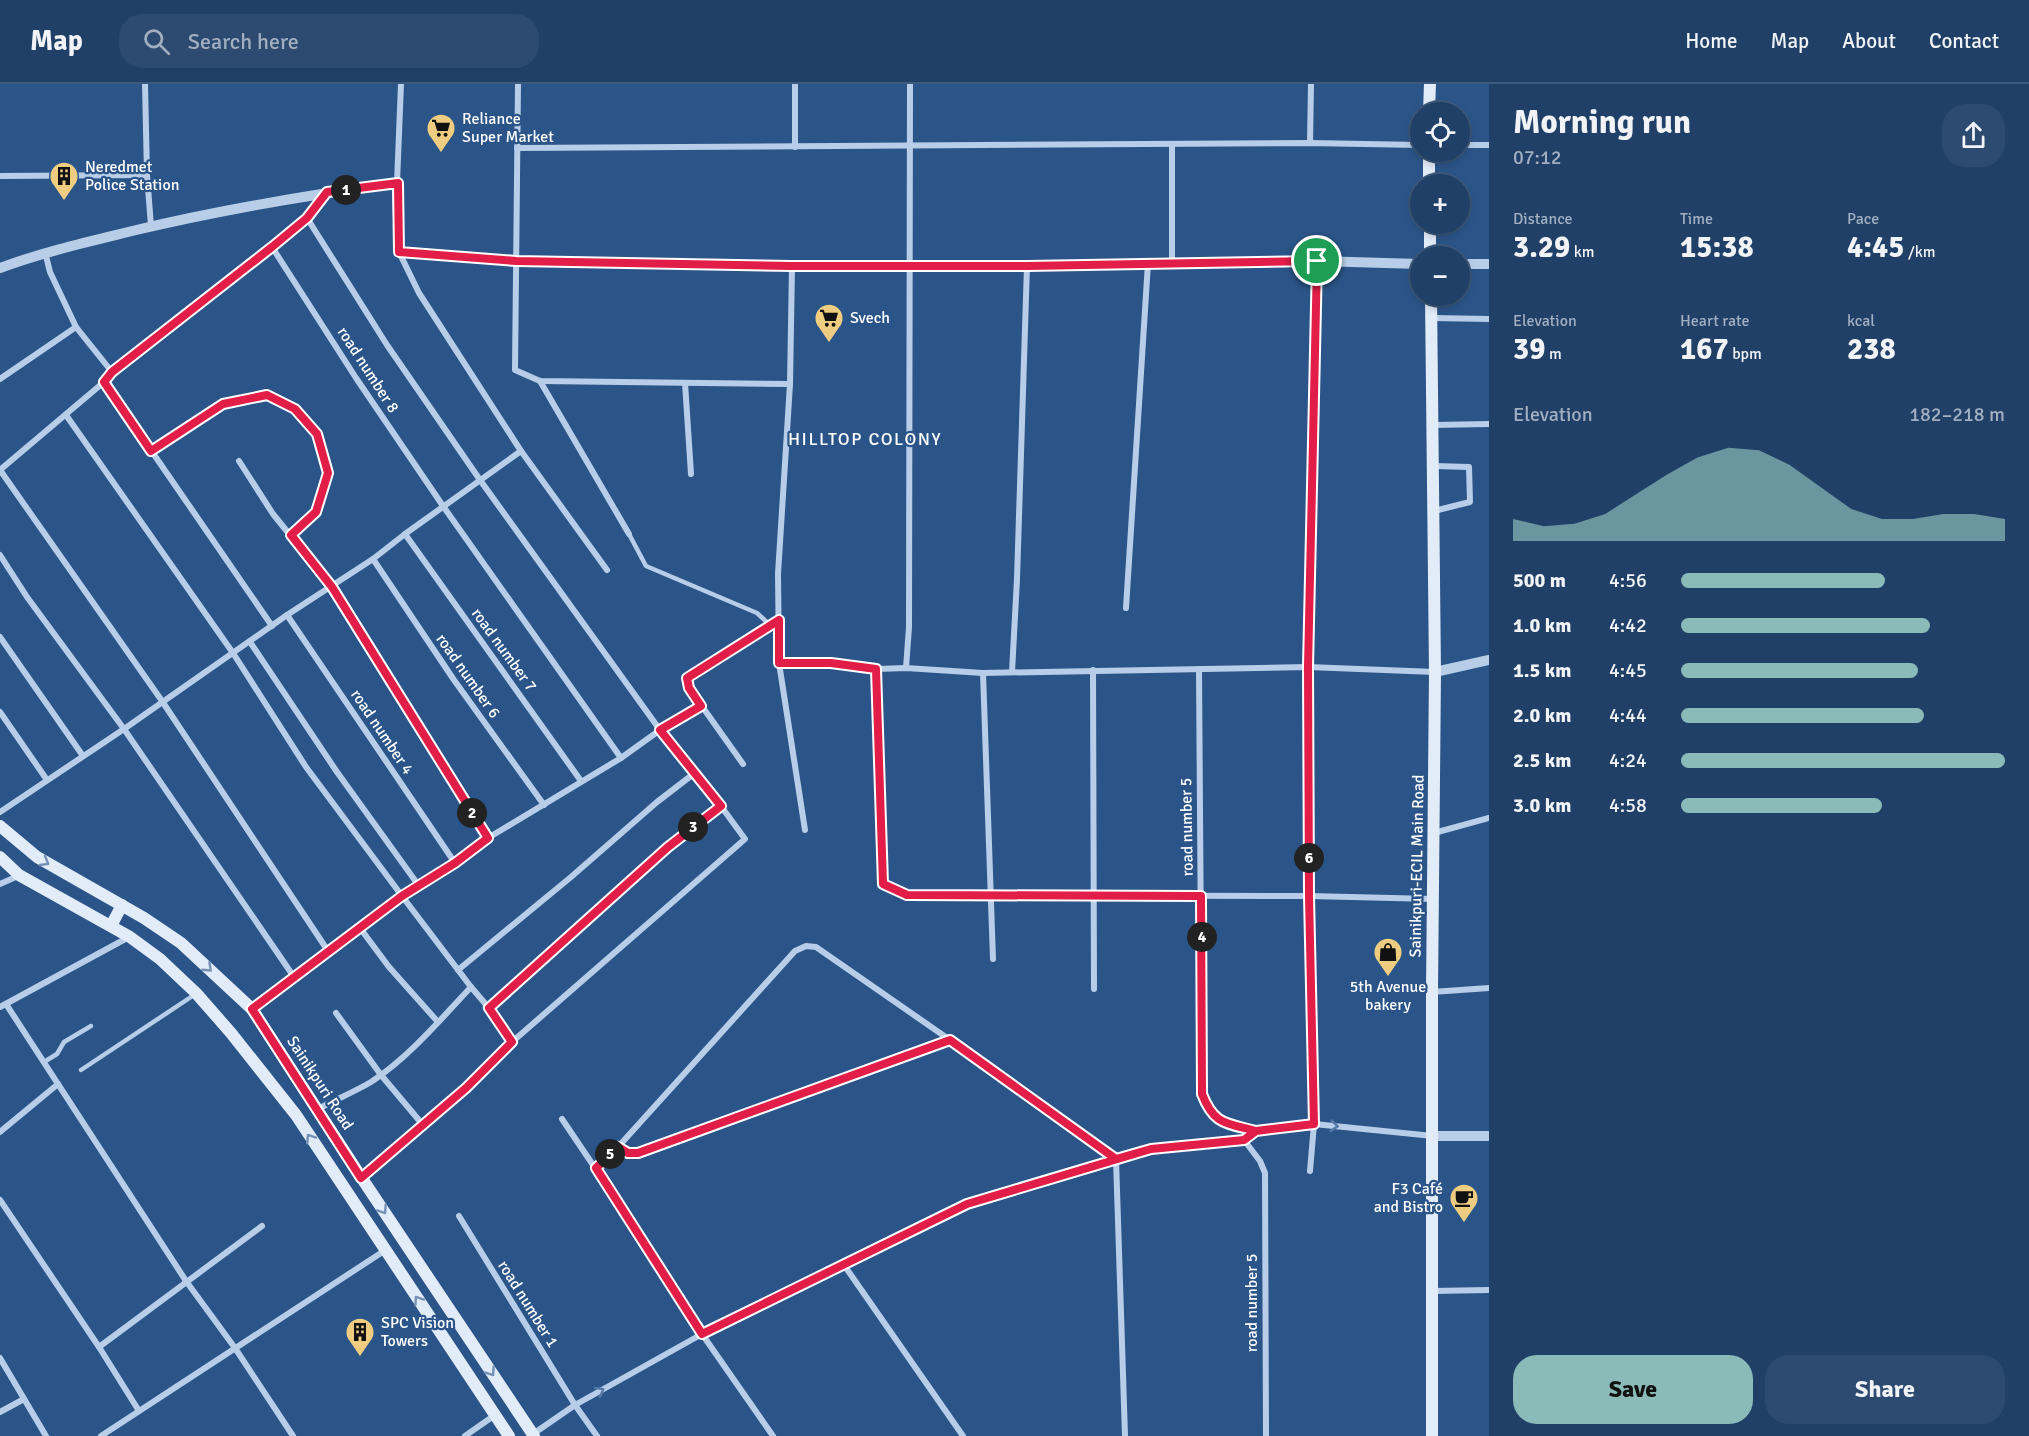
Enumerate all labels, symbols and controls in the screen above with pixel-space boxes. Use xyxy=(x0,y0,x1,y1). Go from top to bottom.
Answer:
search box xyxy=(119,14,539,68)
text: Map xyxy=(30,24,83,58)
icon: search xyxy=(140,25,173,58)
text: Search here xyxy=(188,28,299,55)
text: Home xyxy=(1685,28,1738,54)
text: Map xyxy=(1771,28,1809,54)
text: About xyxy=(1842,28,1896,54)
text: Contact xyxy=(1929,28,1999,54)
map controls xyxy=(1410,102,1470,306)
button: locate xyxy=(1410,102,1470,162)
text: Morning run xyxy=(1513,102,1691,143)
button: share xyxy=(1942,104,2005,167)
place label: Reliance Super Market xyxy=(462,109,554,147)
supermarket icon: Reliance Super Market xyxy=(425,112,457,154)
text: 07:12 xyxy=(1513,145,1562,170)
place label: Neredmet Police Station xyxy=(85,157,179,195)
building icon: Neredmet Police Station xyxy=(48,160,80,202)
button: + xyxy=(1410,174,1470,234)
pin: 1 xyxy=(331,175,361,205)
text: 1 xyxy=(342,180,350,200)
text: Distance xyxy=(1513,209,1573,229)
text: Time xyxy=(1680,209,1713,229)
text: Pace xyxy=(1847,209,1879,229)
text: 3.29 xyxy=(1513,229,1570,266)
text: 15:38 xyxy=(1680,229,1754,266)
text: 4:45 xyxy=(1847,229,1904,266)
pin xyxy=(1291,235,1342,286)
text: km xyxy=(1570,242,1595,262)
text: /km xyxy=(1904,242,1936,262)
icon: arrive xyxy=(1300,244,1333,277)
button: − xyxy=(1410,246,1470,306)
supermarket icon: Svech xyxy=(813,302,845,344)
place label: Svech xyxy=(850,308,890,328)
text: Elevation xyxy=(1513,311,1577,331)
text: Heart rate xyxy=(1680,311,1749,331)
text: kcal xyxy=(1847,311,1875,331)
street label: road number 8 xyxy=(333,323,403,417)
text: 39 xyxy=(1513,331,1545,368)
text: 167 xyxy=(1680,331,1729,368)
text: 238 xyxy=(1847,331,1896,368)
text: m xyxy=(1545,344,1562,364)
text: bpm xyxy=(1729,344,1762,364)
text: Elevation xyxy=(1513,402,1593,427)
text: 182–218 m xyxy=(1909,402,2005,427)
district label: HILLTOP COLONY xyxy=(788,428,942,450)
text: 500 m xyxy=(1513,568,1566,593)
text: 4:56 xyxy=(1609,568,1647,593)
street label: road number 7 xyxy=(467,604,541,696)
text: 1.0 km xyxy=(1513,613,1571,638)
text: 4:42 xyxy=(1609,613,1647,638)
street label: road number 6 xyxy=(432,630,504,722)
text: 1.5 km xyxy=(1513,658,1571,683)
text: 4:45 xyxy=(1609,658,1647,683)
street label: road number 4 xyxy=(346,686,418,779)
text: 2.0 km xyxy=(1513,703,1571,728)
text: 4:44 xyxy=(1609,703,1647,728)
text: 2.5 km xyxy=(1513,748,1571,773)
text: 4:24 xyxy=(1609,748,1647,773)
street label: Sainikpuri-ECIL Main Road xyxy=(1405,774,1429,958)
street label: road number 5 xyxy=(1176,777,1198,877)
text: 3.0 km xyxy=(1513,793,1571,818)
text: 4:58 xyxy=(1609,793,1647,818)
pin: 2 xyxy=(457,798,487,828)
text: 2 xyxy=(468,803,476,823)
pin: 3 xyxy=(678,812,708,842)
text: 3 xyxy=(689,817,697,837)
pin: 6 xyxy=(1294,843,1324,873)
text: 6 xyxy=(1305,848,1313,868)
one-way arrow xyxy=(39,855,50,866)
pin: 4 xyxy=(1187,922,1217,952)
text: 4 xyxy=(1198,927,1206,947)
shop icon: 5th Avenue bakery xyxy=(1372,936,1404,978)
one-way arrow xyxy=(201,961,212,972)
place label: 5th Avenue bakery xyxy=(1350,977,1426,1015)
street label: Sainikpuri Road xyxy=(282,1032,358,1134)
one-way arrow xyxy=(1330,1119,1339,1132)
one-way arrow xyxy=(307,1133,318,1144)
pin: 5 xyxy=(595,1139,625,1169)
text: 5 xyxy=(606,1144,614,1164)
place label: F3 Café and Bistro xyxy=(1374,1179,1443,1217)
cafe icon: F3 Café and Bistro xyxy=(1448,1182,1480,1224)
one-way arrow xyxy=(376,1204,387,1215)
street label: road number 5 xyxy=(1242,1254,1262,1352)
street label: road number 1 xyxy=(493,1257,563,1351)
one-way arrow xyxy=(414,1296,425,1307)
place label: SPC Vision Towers xyxy=(381,1313,454,1351)
building icon: SPC Vision Towers xyxy=(344,1316,376,1358)
button: Save xyxy=(1513,1355,1753,1424)
button: Share xyxy=(1765,1355,2005,1424)
one-way arrow xyxy=(484,1366,495,1377)
one-way arrow xyxy=(593,1387,604,1398)

